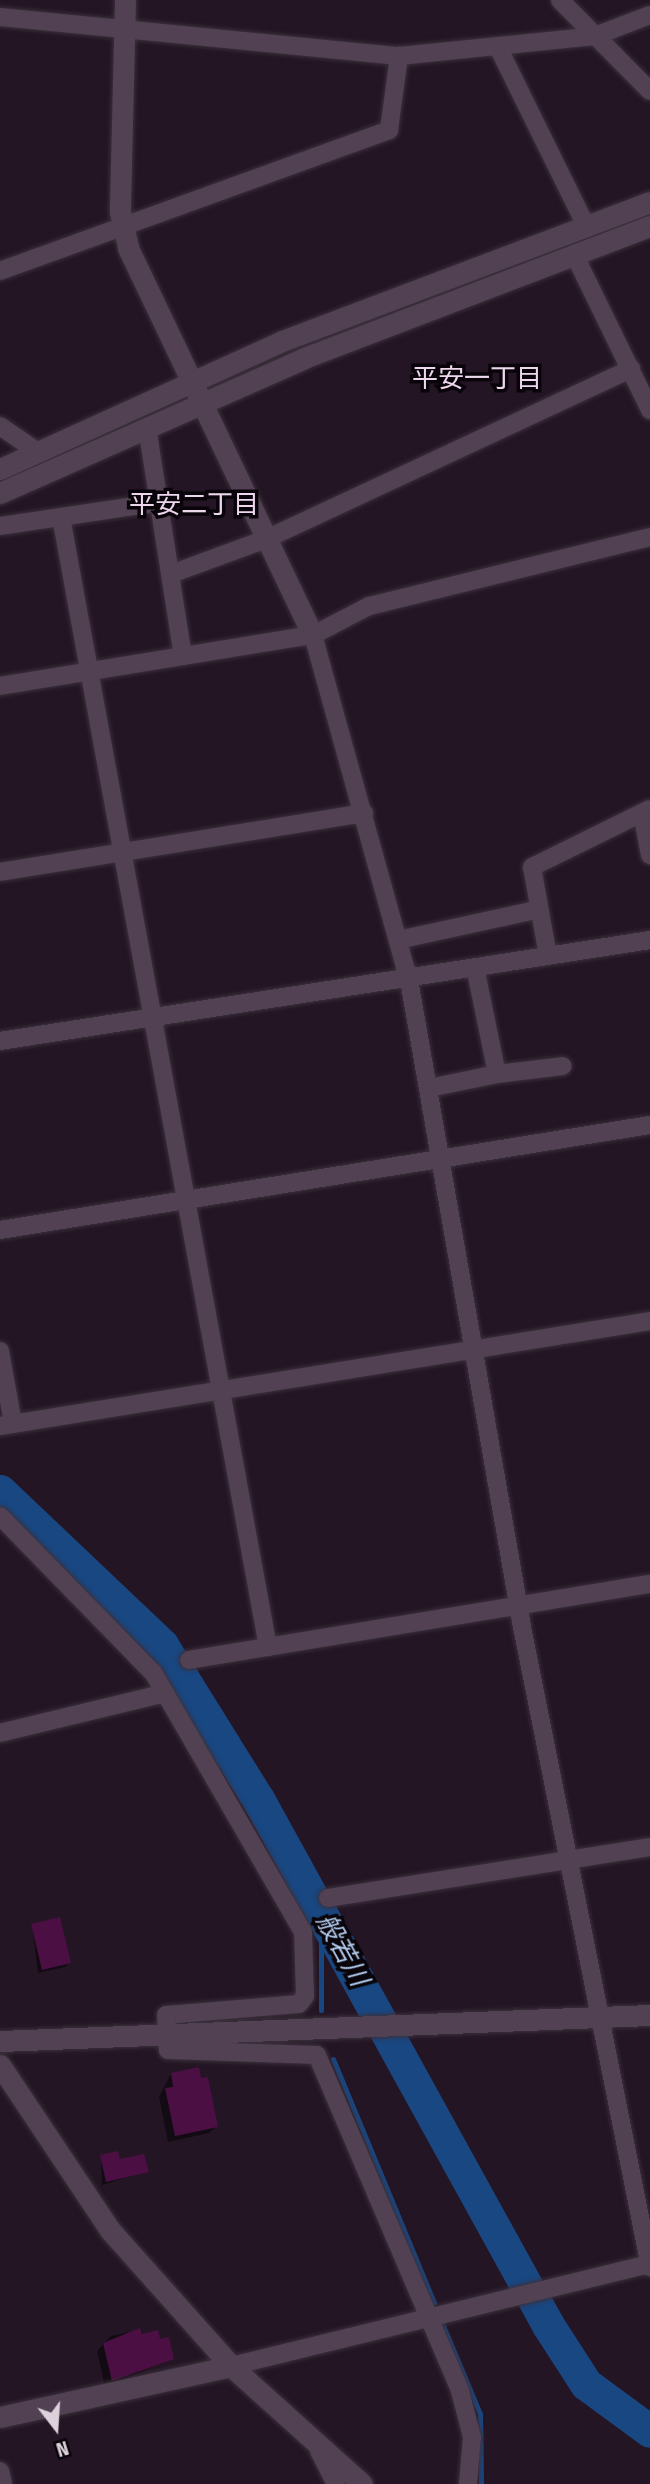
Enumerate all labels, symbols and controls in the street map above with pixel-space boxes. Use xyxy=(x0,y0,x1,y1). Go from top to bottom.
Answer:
district label: 平安一丁目 xyxy=(412,363,542,395)
district label: 平安二丁目 xyxy=(129,489,259,521)
water label: 般若川 xyxy=(309,1908,375,1992)
north arrow xyxy=(21,2393,91,2463)
text: N xyxy=(53,2436,71,2461)

